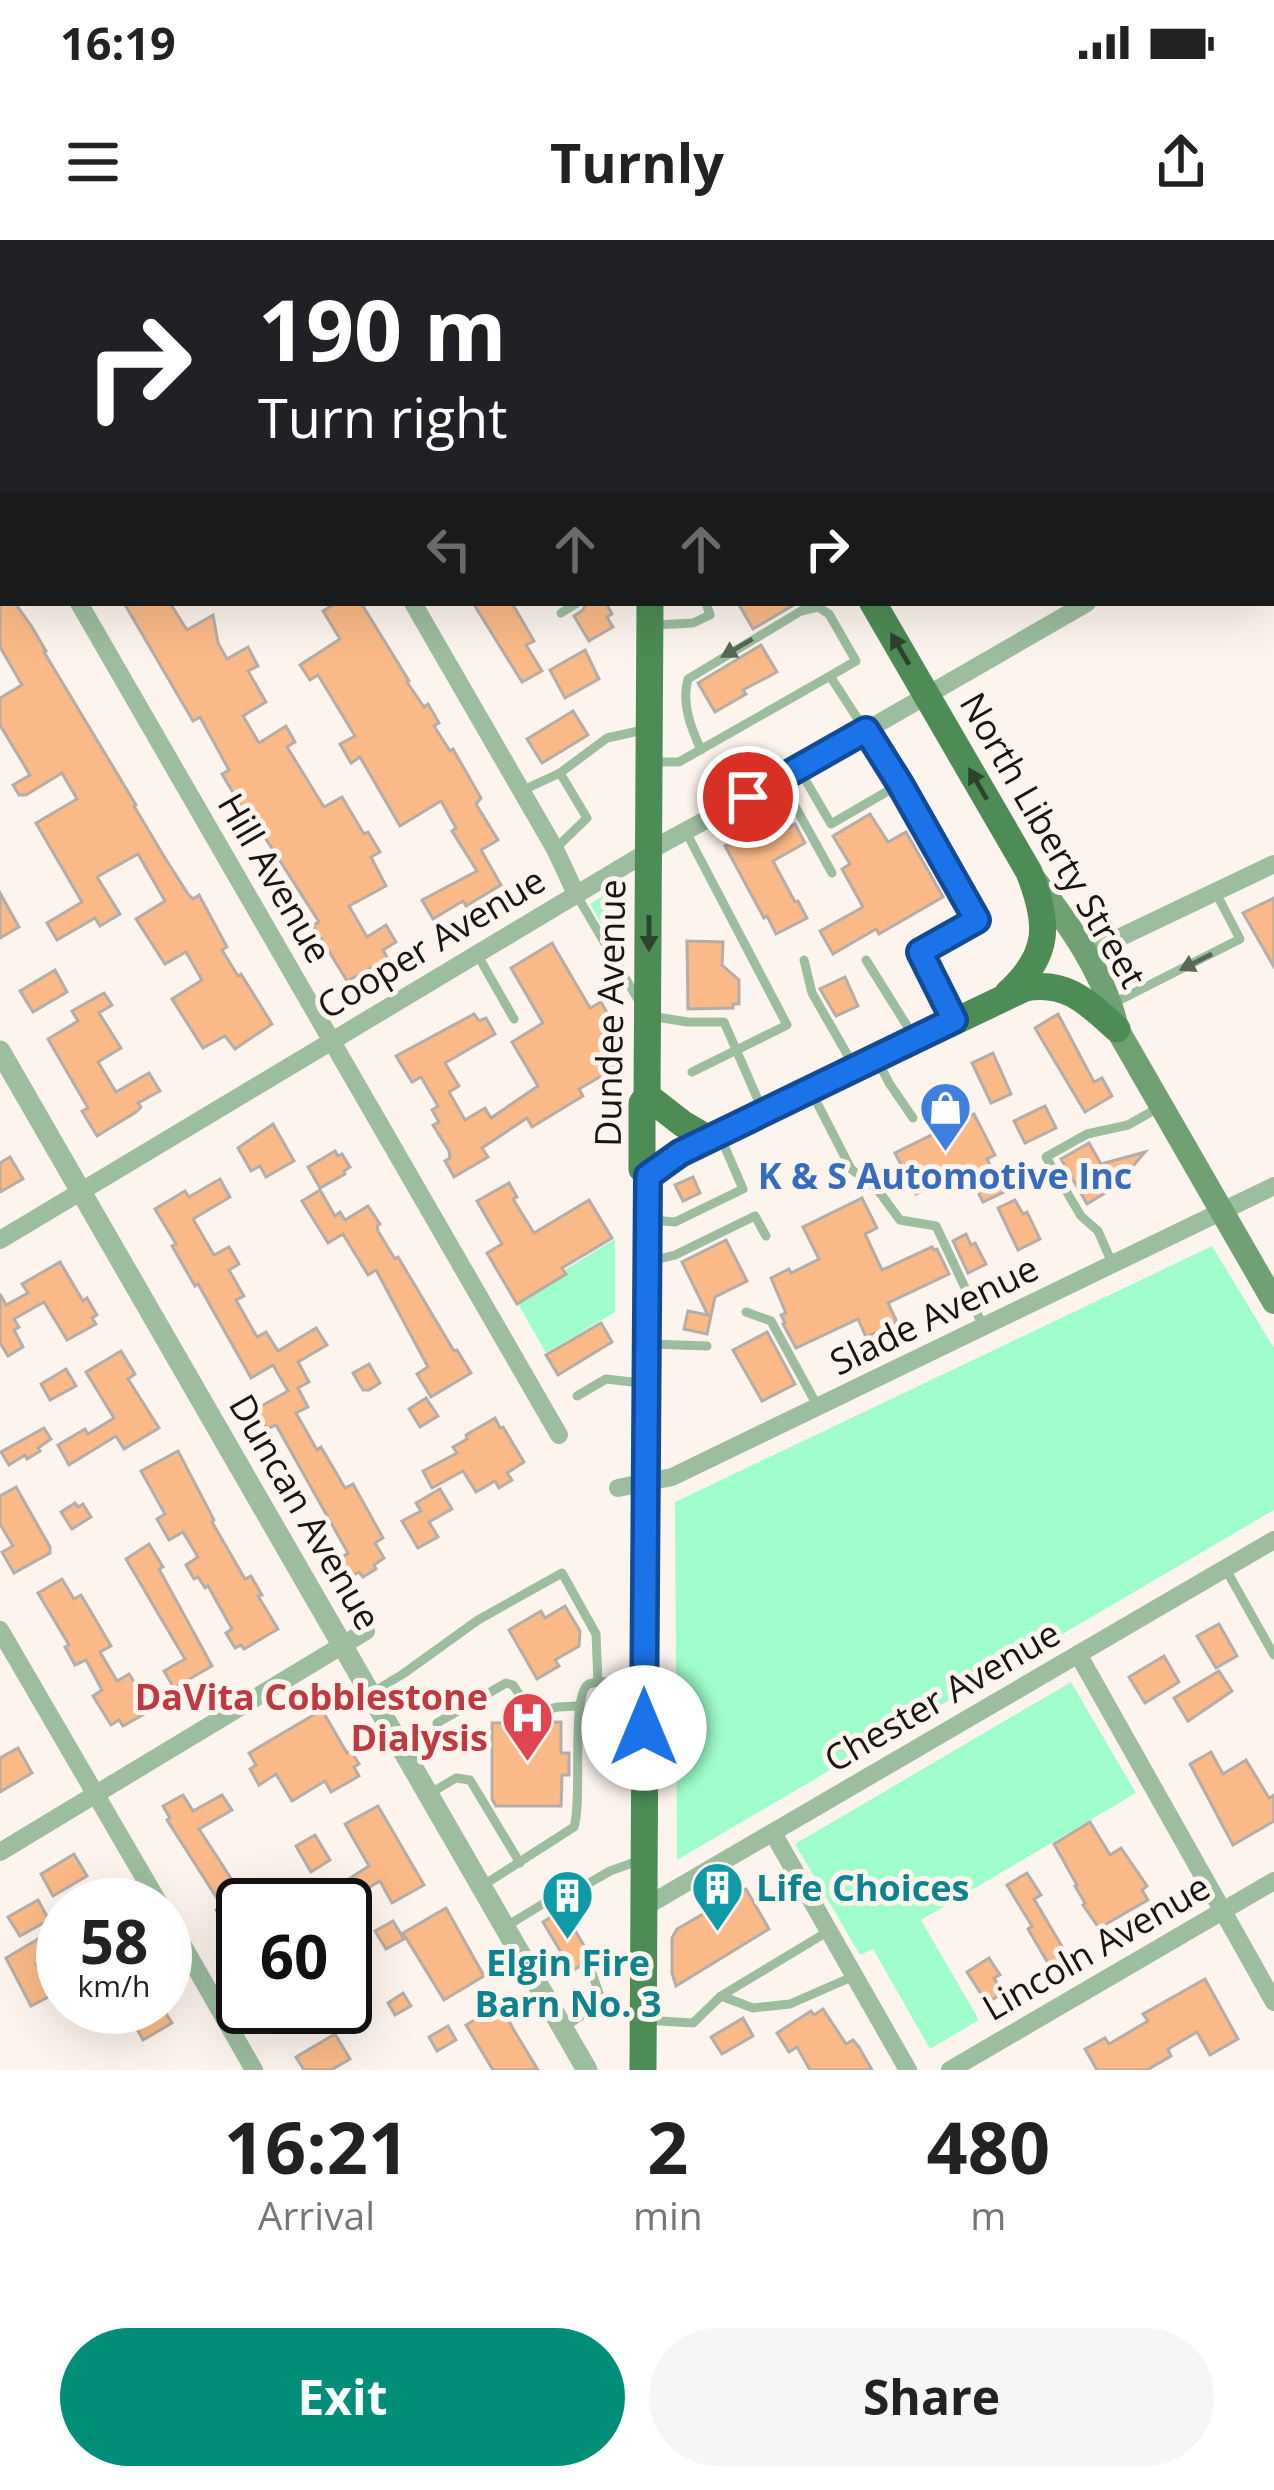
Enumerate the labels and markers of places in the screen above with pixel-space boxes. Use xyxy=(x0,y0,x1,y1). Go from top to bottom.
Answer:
pin xyxy=(697,746,799,848)
shop icon: K & S Automotive Inc xyxy=(917,1080,973,1154)
place label: K & S Automotive Inc xyxy=(758,1151,1132,1200)
place label: DaVita Cobblestone Dialysis xyxy=(135,1672,488,1762)
hospital icon: DaVita Cobblestone Dialysis xyxy=(499,1690,555,1764)
building icon: Life Choices xyxy=(689,1860,745,1934)
place label: Life Choices xyxy=(756,1863,969,1912)
building icon: Elgin Fire Barn No. 3 xyxy=(540,1867,596,1941)
place label: Elgin Fire Barn No. 3 xyxy=(474,1938,662,2028)

